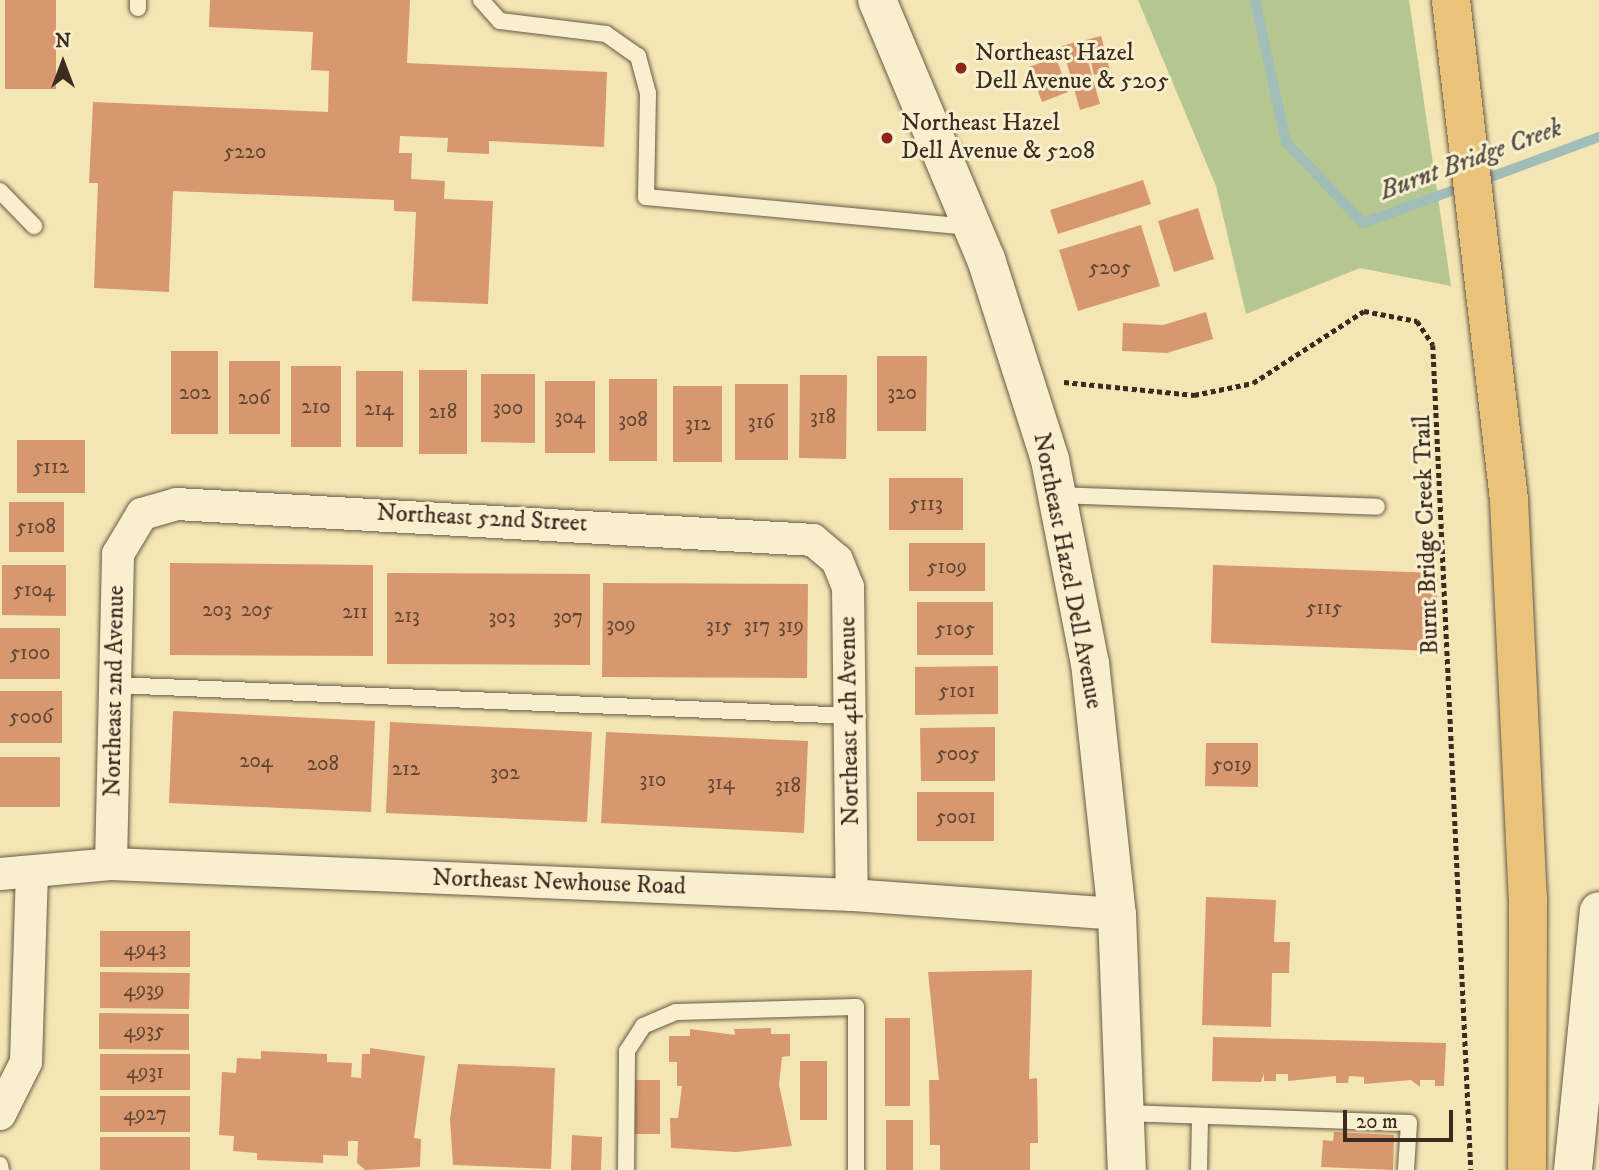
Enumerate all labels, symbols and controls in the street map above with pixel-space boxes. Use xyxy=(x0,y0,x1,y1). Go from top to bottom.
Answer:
north arrow xyxy=(28,28,98,98)
text: N xyxy=(55,30,71,53)
place label: Northeast Hazel Dell Avenue & 5205 xyxy=(975,40,1169,96)
marker: Northeast Hazel Dell Avenue & 5205 xyxy=(953,60,969,76)
place label: Northeast Hazel Dell Avenue & 5208 xyxy=(901,110,1095,166)
water label: Burnt Bridge Creek xyxy=(1376,113,1566,207)
marker: Northeast Hazel Dell Avenue & 5208 xyxy=(879,130,895,146)
house number: 5220 xyxy=(224,139,266,165)
house number: 5205 xyxy=(1089,255,1131,281)
house number: 202 xyxy=(179,380,211,406)
house number: 320 xyxy=(887,380,917,406)
house number: 206 xyxy=(238,385,270,411)
house number: 210 xyxy=(301,394,331,420)
house number: 300 xyxy=(493,395,523,421)
house number: 214 xyxy=(364,396,394,422)
house number: 218 xyxy=(429,399,457,425)
house number: 304 xyxy=(554,404,586,430)
house number: 318 xyxy=(810,404,836,430)
house number: 308 xyxy=(618,407,648,433)
house number: 316 xyxy=(748,409,774,435)
house number: 312 xyxy=(685,411,711,437)
street label: Burnt Bridge Creek Trail xyxy=(1408,415,1446,655)
street label: Northeast Hazel Dell Avenue xyxy=(1026,431,1108,711)
house number: 5112 xyxy=(33,454,69,480)
house number: 5113 xyxy=(909,491,943,517)
street label: Northeast 52nd Street xyxy=(376,499,588,539)
house number: 5108 xyxy=(16,514,56,540)
house number: 5109 xyxy=(927,554,967,580)
house number: 5104 xyxy=(13,577,55,603)
street label: Northeast 2nd Avenue xyxy=(99,585,131,797)
house number: 5115 xyxy=(1306,595,1342,621)
house number: 203 xyxy=(202,597,232,623)
house number: 205 xyxy=(241,597,273,623)
house number: 211 xyxy=(342,599,368,625)
house number: 213 xyxy=(394,603,420,629)
house number: 303 xyxy=(489,604,515,630)
house number: 307 xyxy=(553,604,583,630)
house number: 309 xyxy=(606,612,636,638)
house number: 315 xyxy=(706,613,732,639)
house number: 317 xyxy=(744,613,770,639)
house number: 319 xyxy=(778,613,804,639)
street label: Northeast 4th Avenue xyxy=(834,616,866,826)
house number: 5105 xyxy=(935,616,975,642)
house number: 5100 xyxy=(10,640,50,666)
house number: 5101 xyxy=(939,678,975,704)
house number: 5006 xyxy=(9,704,53,730)
house number: 5005 xyxy=(936,741,980,767)
house number: 204 xyxy=(239,748,273,774)
house number: 208 xyxy=(307,751,339,777)
house number: 5019 xyxy=(1212,752,1252,778)
house number: 212 xyxy=(392,756,420,782)
house number: 302 xyxy=(490,760,520,786)
house number: 310 xyxy=(640,767,666,793)
house number: 314 xyxy=(707,770,735,796)
house number: 318 xyxy=(775,773,801,799)
house number: 5001 xyxy=(936,804,976,830)
street label: Northeast Newhouse Road xyxy=(432,864,686,902)
house number: 4943 xyxy=(124,936,166,962)
house number: 4939 xyxy=(124,977,164,1003)
house number: 4935 xyxy=(124,1018,164,1044)
house number: 4931 xyxy=(126,1059,164,1085)
scale bar xyxy=(1347,1096,1457,1140)
house number: 4927 xyxy=(123,1101,167,1127)
text: 20 m xyxy=(1356,1109,1398,1135)

